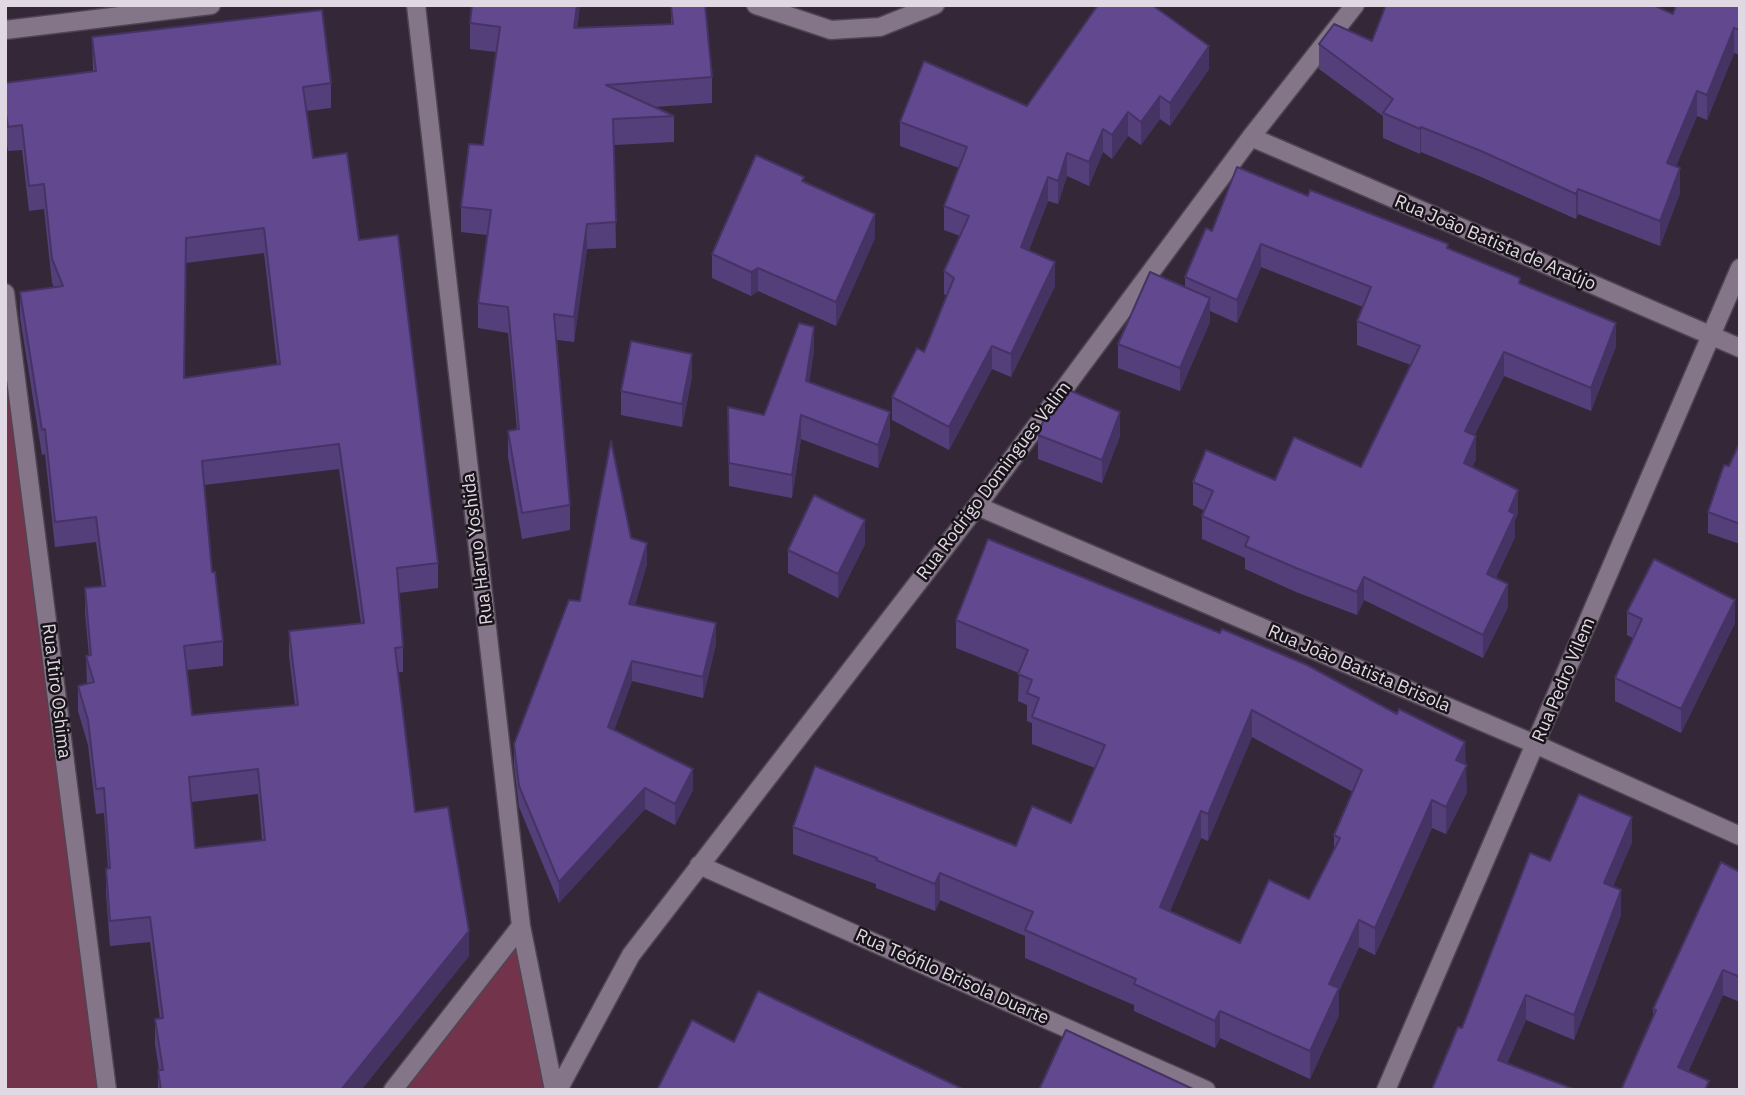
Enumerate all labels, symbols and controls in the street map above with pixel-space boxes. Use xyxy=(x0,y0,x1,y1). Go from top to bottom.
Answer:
street label: Rua João Batista de Araújo xyxy=(1391,191,1599,295)
street label: Rua Rodrigo Domingues Valim xyxy=(912,378,1076,584)
street label: Rua Haruo Yoshida xyxy=(458,472,498,626)
street label: Rua Pedro Vilem xyxy=(1528,614,1600,746)
street label: Rua João Batista Brisola xyxy=(1265,621,1453,717)
street label: Rua Itiro Oshima xyxy=(37,622,75,760)
street label: Rua Teófilo Brisola Duarte xyxy=(852,925,1052,1029)

